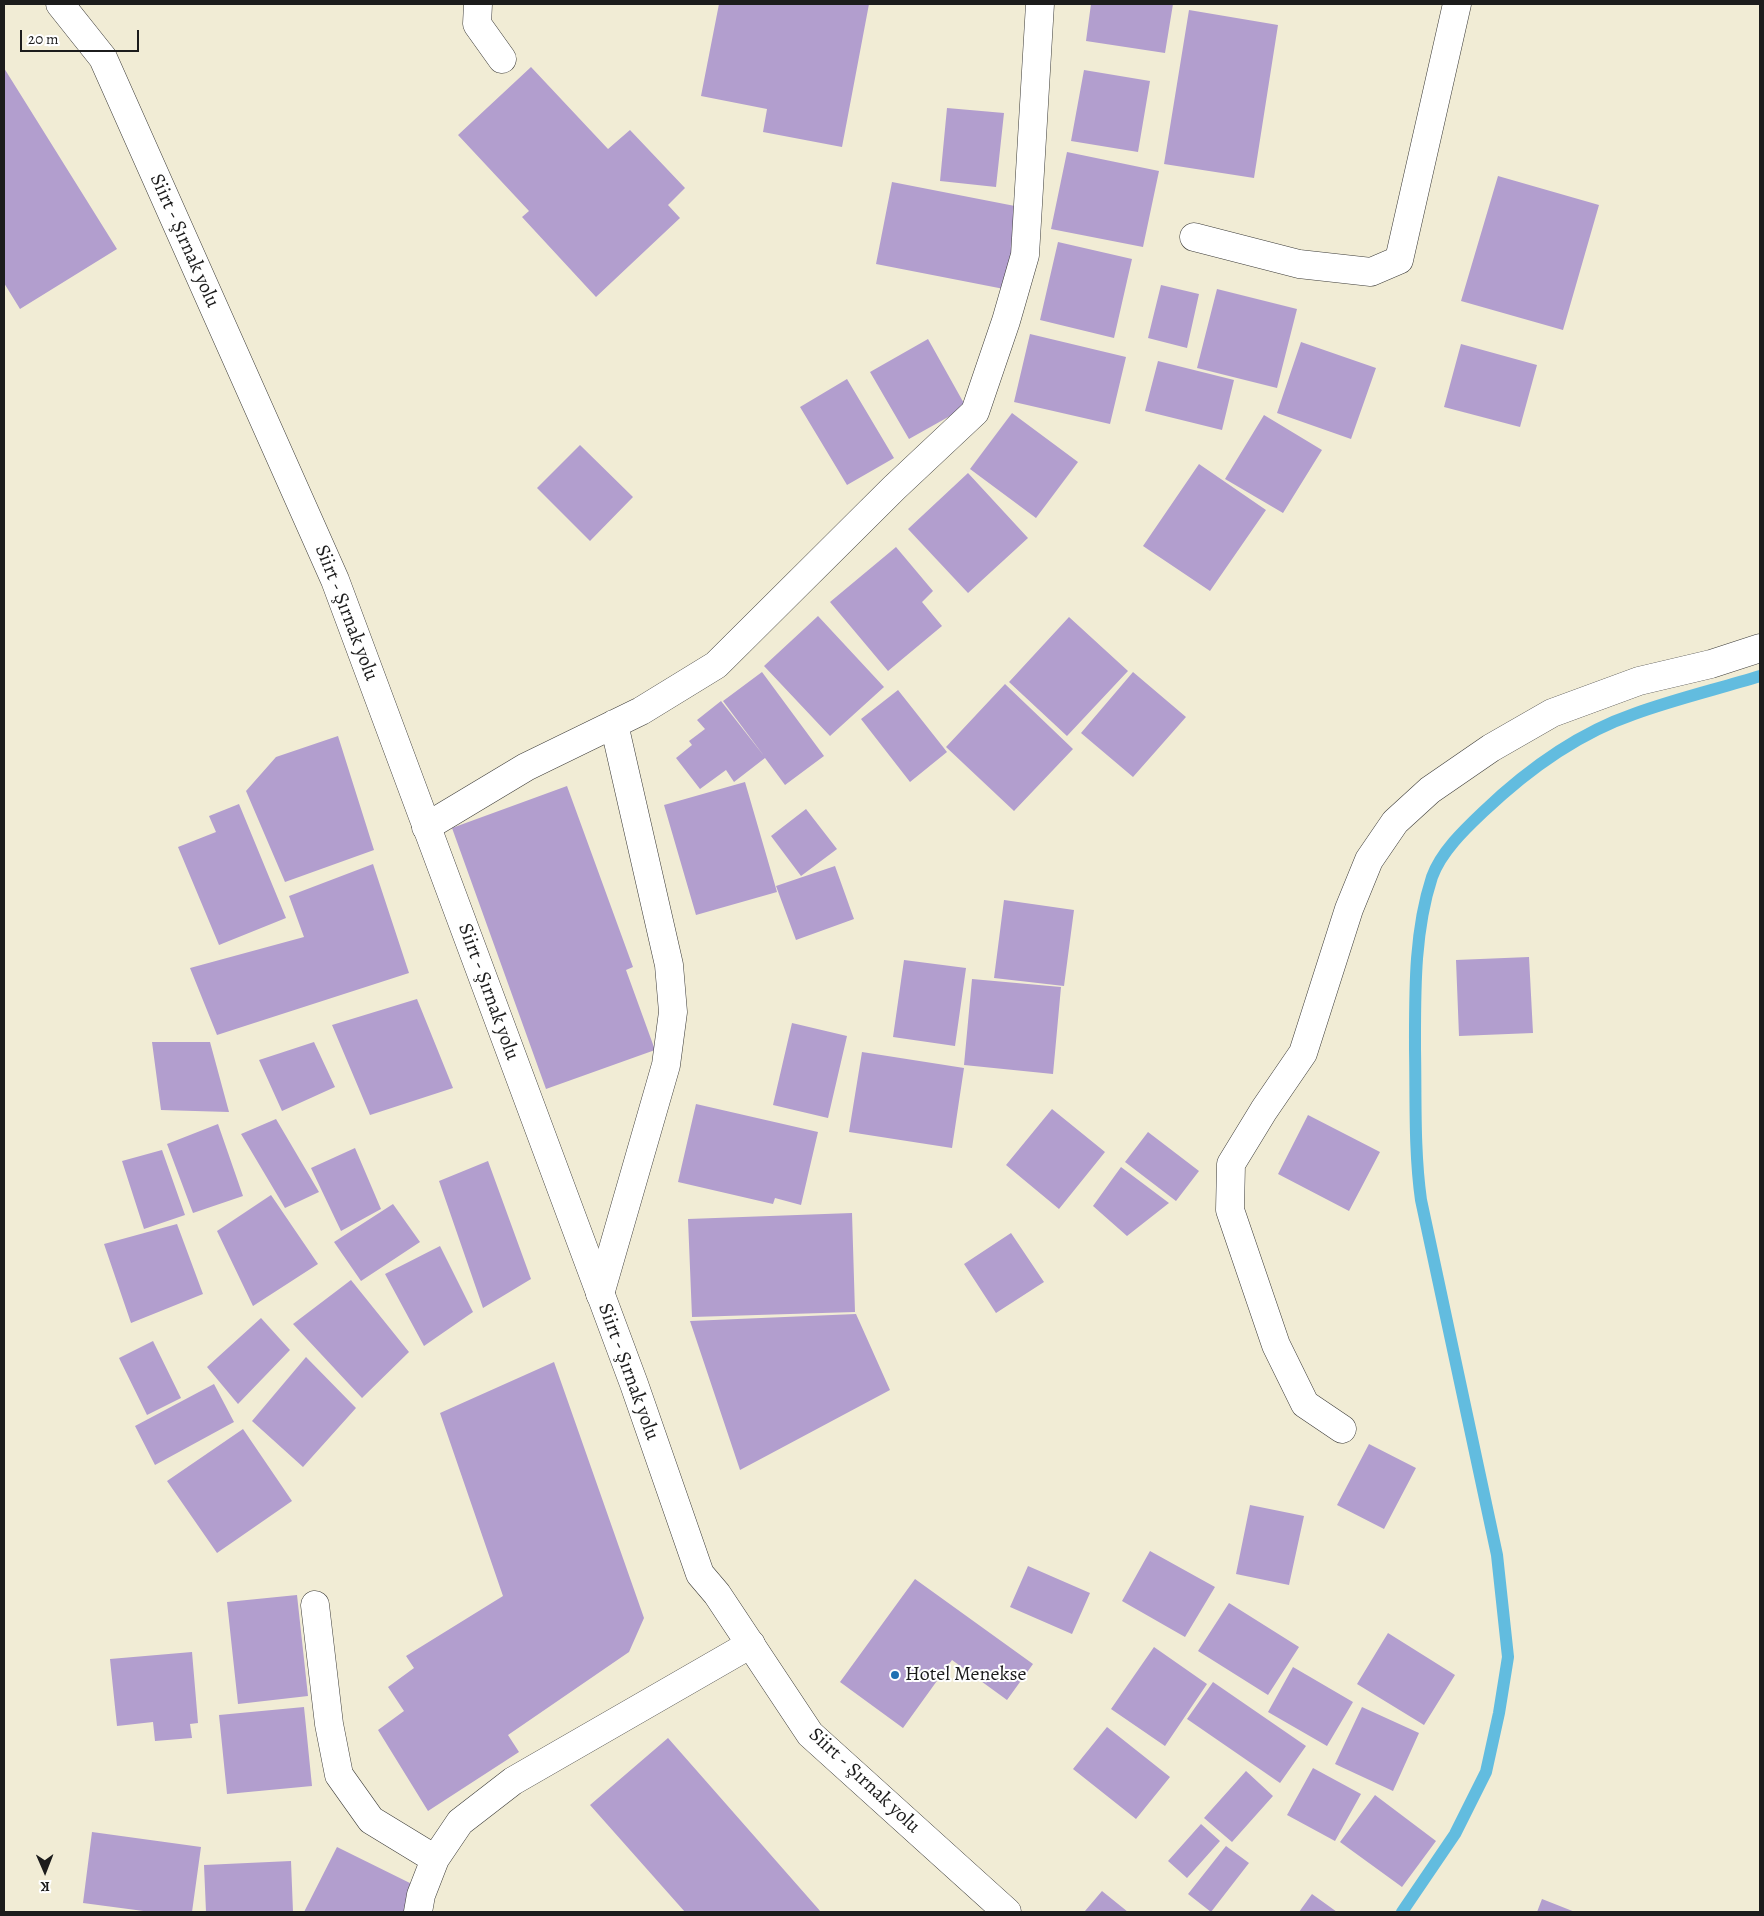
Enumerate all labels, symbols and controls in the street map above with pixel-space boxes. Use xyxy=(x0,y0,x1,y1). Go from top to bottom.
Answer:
scale bar xyxy=(22,20,141,52)
text: 20 m xyxy=(28,29,59,49)
street label: Siirt - Şırnak yolu xyxy=(144,170,224,312)
street label: Siirt - Şırnak yolu xyxy=(309,542,383,684)
street label: Siirt - Şırnak yolu xyxy=(452,920,524,1064)
street label: Siirt - Şırnak yolu xyxy=(592,1300,664,1444)
place label: Hotel Menekse xyxy=(905,1663,1026,1687)
marker: Hotel Menekse xyxy=(889,1669,901,1681)
street label: Siirt - Şırnak yolu xyxy=(803,1723,925,1839)
north arrow xyxy=(20,1846,70,1896)
text: K xyxy=(41,1877,50,1896)

